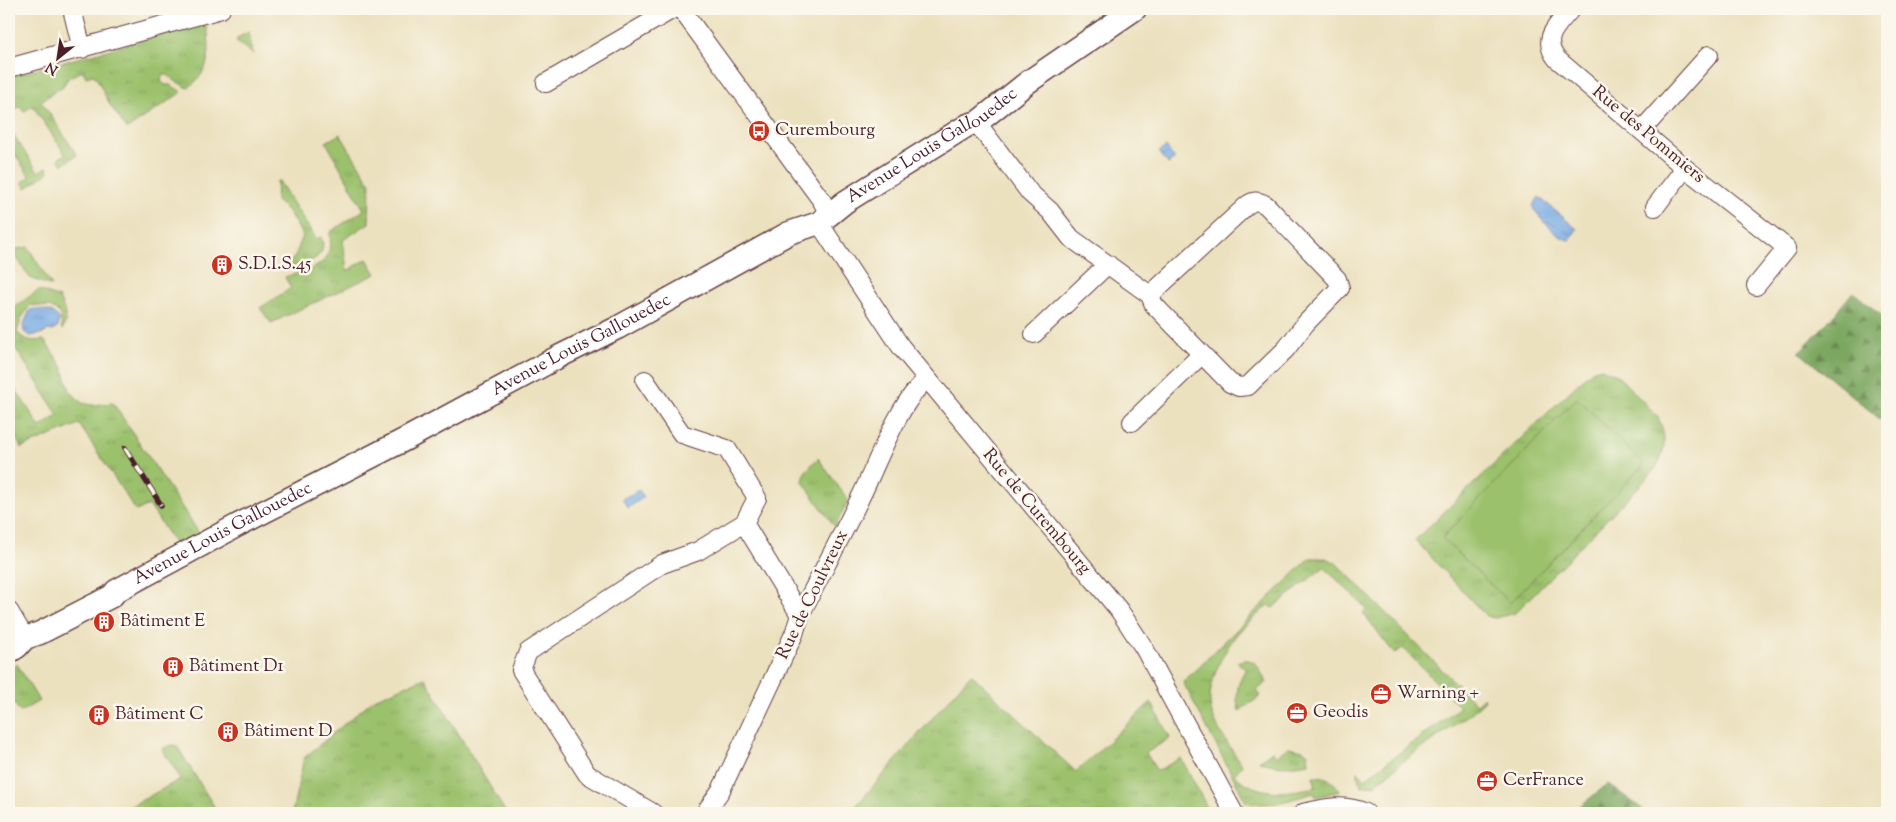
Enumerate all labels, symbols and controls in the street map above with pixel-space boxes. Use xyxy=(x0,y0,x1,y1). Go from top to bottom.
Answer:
north arrow xyxy=(32,32,82,82)
text: N xyxy=(43,56,62,79)
street label: Rue des Pommiers xyxy=(1586,80,1710,190)
street label: Avenue Louis Gallouedec xyxy=(842,82,1024,211)
place label: Curembourg xyxy=(775,118,875,144)
bus stop icon: Curembourg xyxy=(747,119,771,143)
place label: S.D.I.S.45 xyxy=(238,252,311,278)
building icon: S.D.I.S.45 xyxy=(210,253,234,277)
street label: Avenue Louis Gallouedec xyxy=(487,288,676,403)
street label: Rue de Curembourg xyxy=(975,443,1097,581)
street label: Avenue Louis Gallouedec xyxy=(129,476,317,592)
street label: Rue de Coulvreux xyxy=(770,526,856,664)
place label: Bâtiment E xyxy=(120,609,205,635)
building icon: Bâtiment E xyxy=(92,610,116,634)
place label: Bâtiment D1 xyxy=(189,654,284,680)
building icon: Bâtiment D1 xyxy=(161,655,185,679)
place label: Warning + xyxy=(1397,681,1479,707)
office icon: Warning + xyxy=(1369,682,1393,706)
place label: Geodis xyxy=(1313,700,1368,726)
office icon: Geodis xyxy=(1285,701,1309,725)
place label: Bâtiment C xyxy=(115,702,204,728)
building icon: Bâtiment C xyxy=(87,703,111,727)
place label: Bâtiment D xyxy=(244,719,333,745)
building icon: Bâtiment D xyxy=(216,720,240,744)
place label: CerFrance xyxy=(1503,768,1584,794)
office icon: CerFrance xyxy=(1475,769,1499,793)

